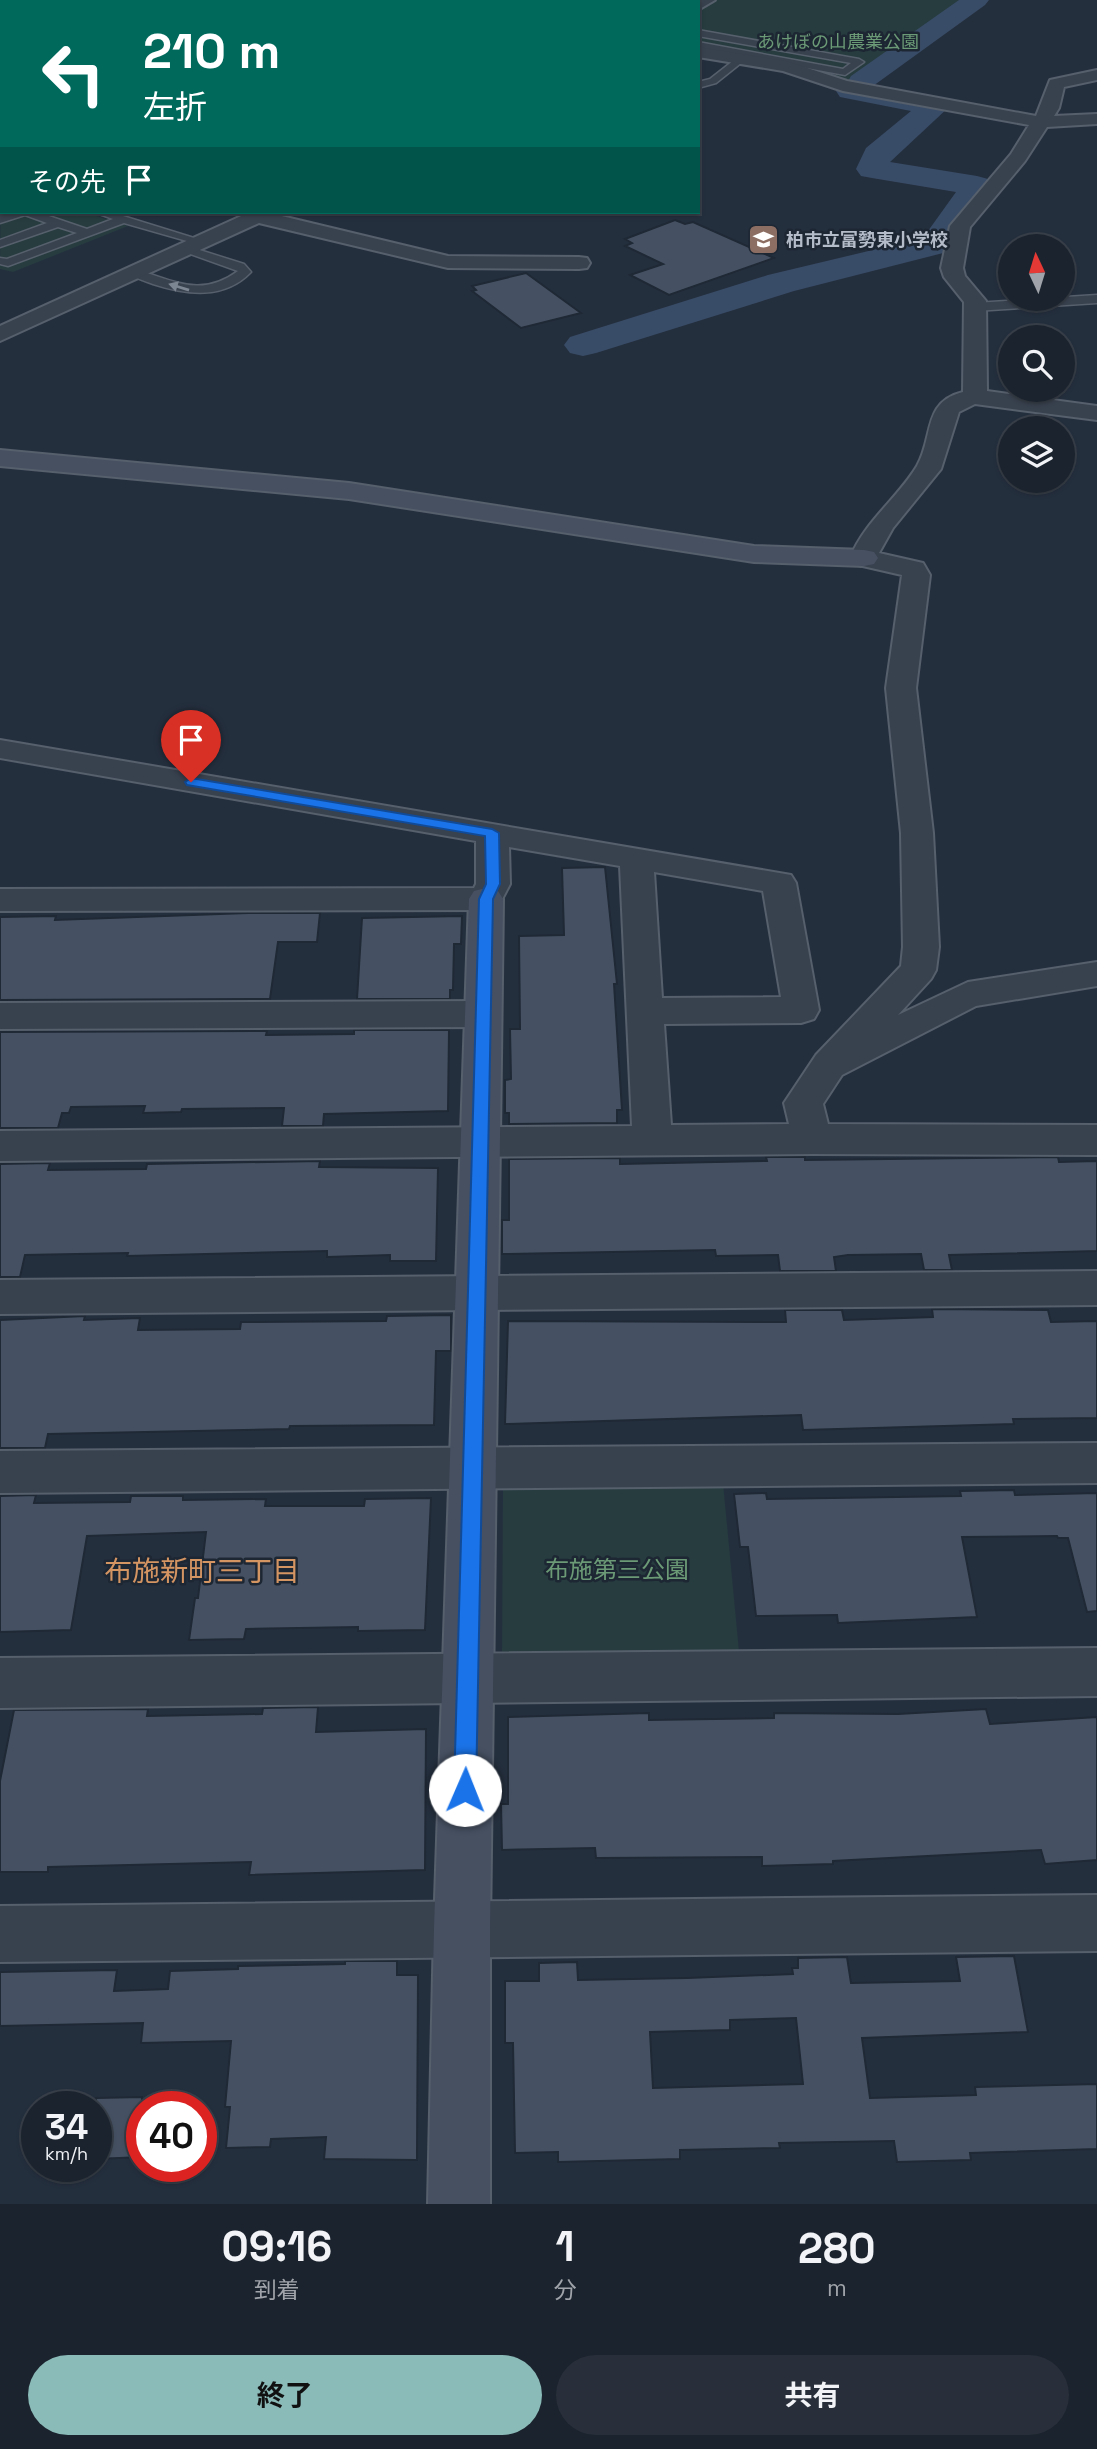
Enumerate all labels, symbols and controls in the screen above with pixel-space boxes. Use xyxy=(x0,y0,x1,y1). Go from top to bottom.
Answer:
text: 210 m xyxy=(143,20,280,82)
icon: left xyxy=(28,28,119,119)
park label: あけぼの山農業公園 xyxy=(757,30,919,53)
text: 左折 xyxy=(143,87,207,127)
icon: arrive xyxy=(120,161,158,199)
text: その先 xyxy=(28,165,106,199)
school or university icon: 柏市立富勢東小学校 xyxy=(746,222,780,256)
place label: 柏市立富勢東小学校 xyxy=(786,228,948,251)
north arrow xyxy=(998,234,1074,312)
map controls xyxy=(998,234,1075,493)
one-way arrow xyxy=(168,282,189,292)
button: search xyxy=(998,325,1075,402)
button: layers xyxy=(998,416,1075,493)
pin xyxy=(161,710,221,782)
icon: arrive xyxy=(172,721,210,759)
district label: 布施新町三丁目 xyxy=(104,1553,300,1589)
park label: 布施第三公園 xyxy=(545,1554,689,1585)
position arrow xyxy=(428,1753,502,1827)
speed limit sign: 40 xyxy=(126,2091,217,2182)
text: 34 xyxy=(45,2105,88,2149)
text: km/h xyxy=(45,2142,88,2165)
text: 09:16 xyxy=(221,2220,332,2273)
text: 1 xyxy=(556,2220,575,2273)
text: 280 xyxy=(798,2222,875,2275)
text: m xyxy=(827,2273,847,2303)
text: 到着 xyxy=(254,2275,300,2305)
text: 分 xyxy=(554,2275,577,2305)
button: 終了 xyxy=(28,2355,542,2435)
button: 共有 xyxy=(556,2355,1069,2435)

